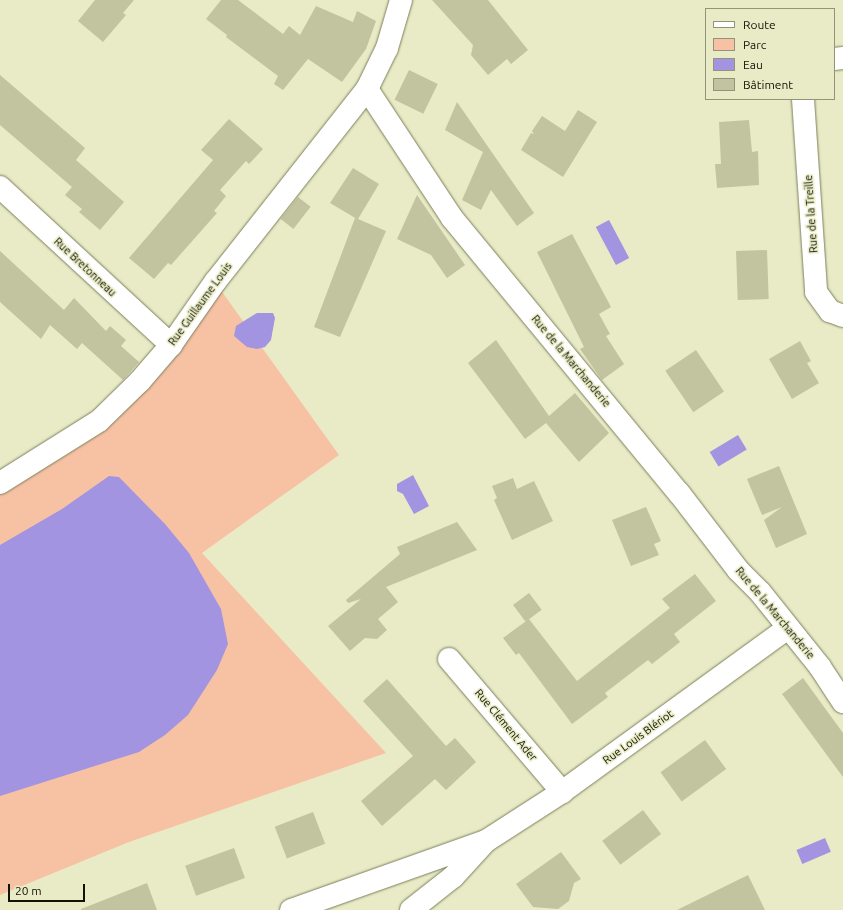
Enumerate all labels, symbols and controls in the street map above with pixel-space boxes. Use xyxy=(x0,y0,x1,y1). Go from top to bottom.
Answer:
legend xyxy=(705,8,835,100)
text: Route xyxy=(743,18,776,31)
text: Parc xyxy=(743,38,766,51)
text: Eau xyxy=(743,58,763,71)
text: Bâtiment xyxy=(743,78,793,91)
street label: Rue de la Treille xyxy=(802,174,820,254)
street label: Rue Bretonneau xyxy=(51,235,119,299)
street label: Rue Guillaume Louis xyxy=(165,260,235,348)
street label: Rue de la Marchanderie xyxy=(529,312,613,410)
street label: Rue de la Marchanderie xyxy=(733,564,817,662)
street label: Rue Clément Ader xyxy=(472,686,540,764)
street label: Rue Louis Blériot xyxy=(600,707,676,767)
scale bar xyxy=(10,876,87,902)
text: 20 m xyxy=(15,884,42,897)

